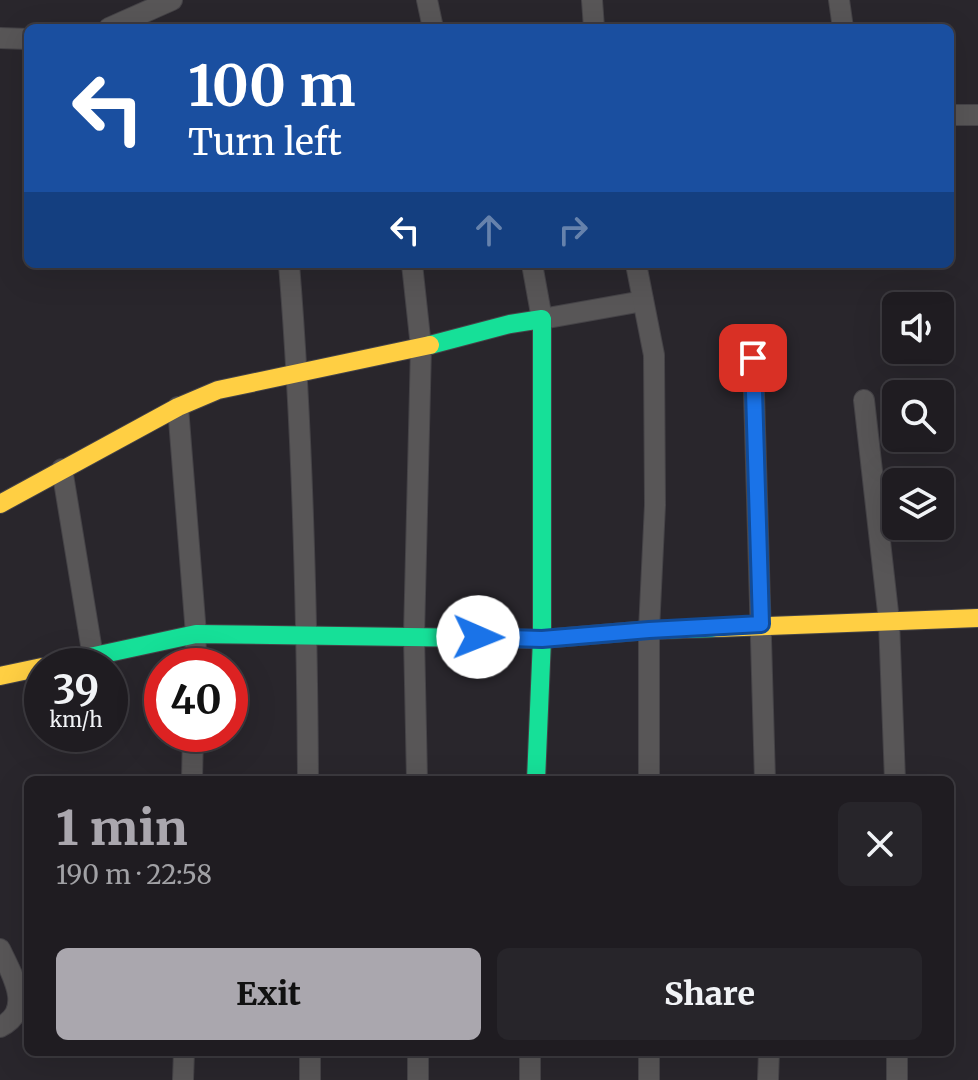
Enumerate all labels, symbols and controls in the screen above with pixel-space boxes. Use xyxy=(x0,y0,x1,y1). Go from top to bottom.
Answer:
text: 100 m xyxy=(188,51,356,121)
icon: left xyxy=(56,56,160,160)
text: Turn left xyxy=(188,120,342,165)
icon: left xyxy=(383,208,427,252)
icon: ahead xyxy=(467,208,511,252)
icon: right xyxy=(551,208,595,252)
map controls xyxy=(882,292,954,540)
button: sound xyxy=(882,292,954,364)
pin xyxy=(719,324,787,392)
icon: arrive xyxy=(731,336,775,380)
button: search xyxy=(882,380,954,452)
button: layers xyxy=(882,468,954,540)
position arrow xyxy=(436,595,520,679)
speed limit sign: 40 xyxy=(144,648,248,752)
text: 39 xyxy=(53,665,99,715)
text: km/h xyxy=(50,707,102,732)
text: 1 min xyxy=(56,798,188,858)
button: close xyxy=(838,802,922,886)
text: 190 m · 22:58 xyxy=(56,858,212,891)
button: Exit xyxy=(56,948,481,1040)
button: Share xyxy=(497,948,922,1040)

